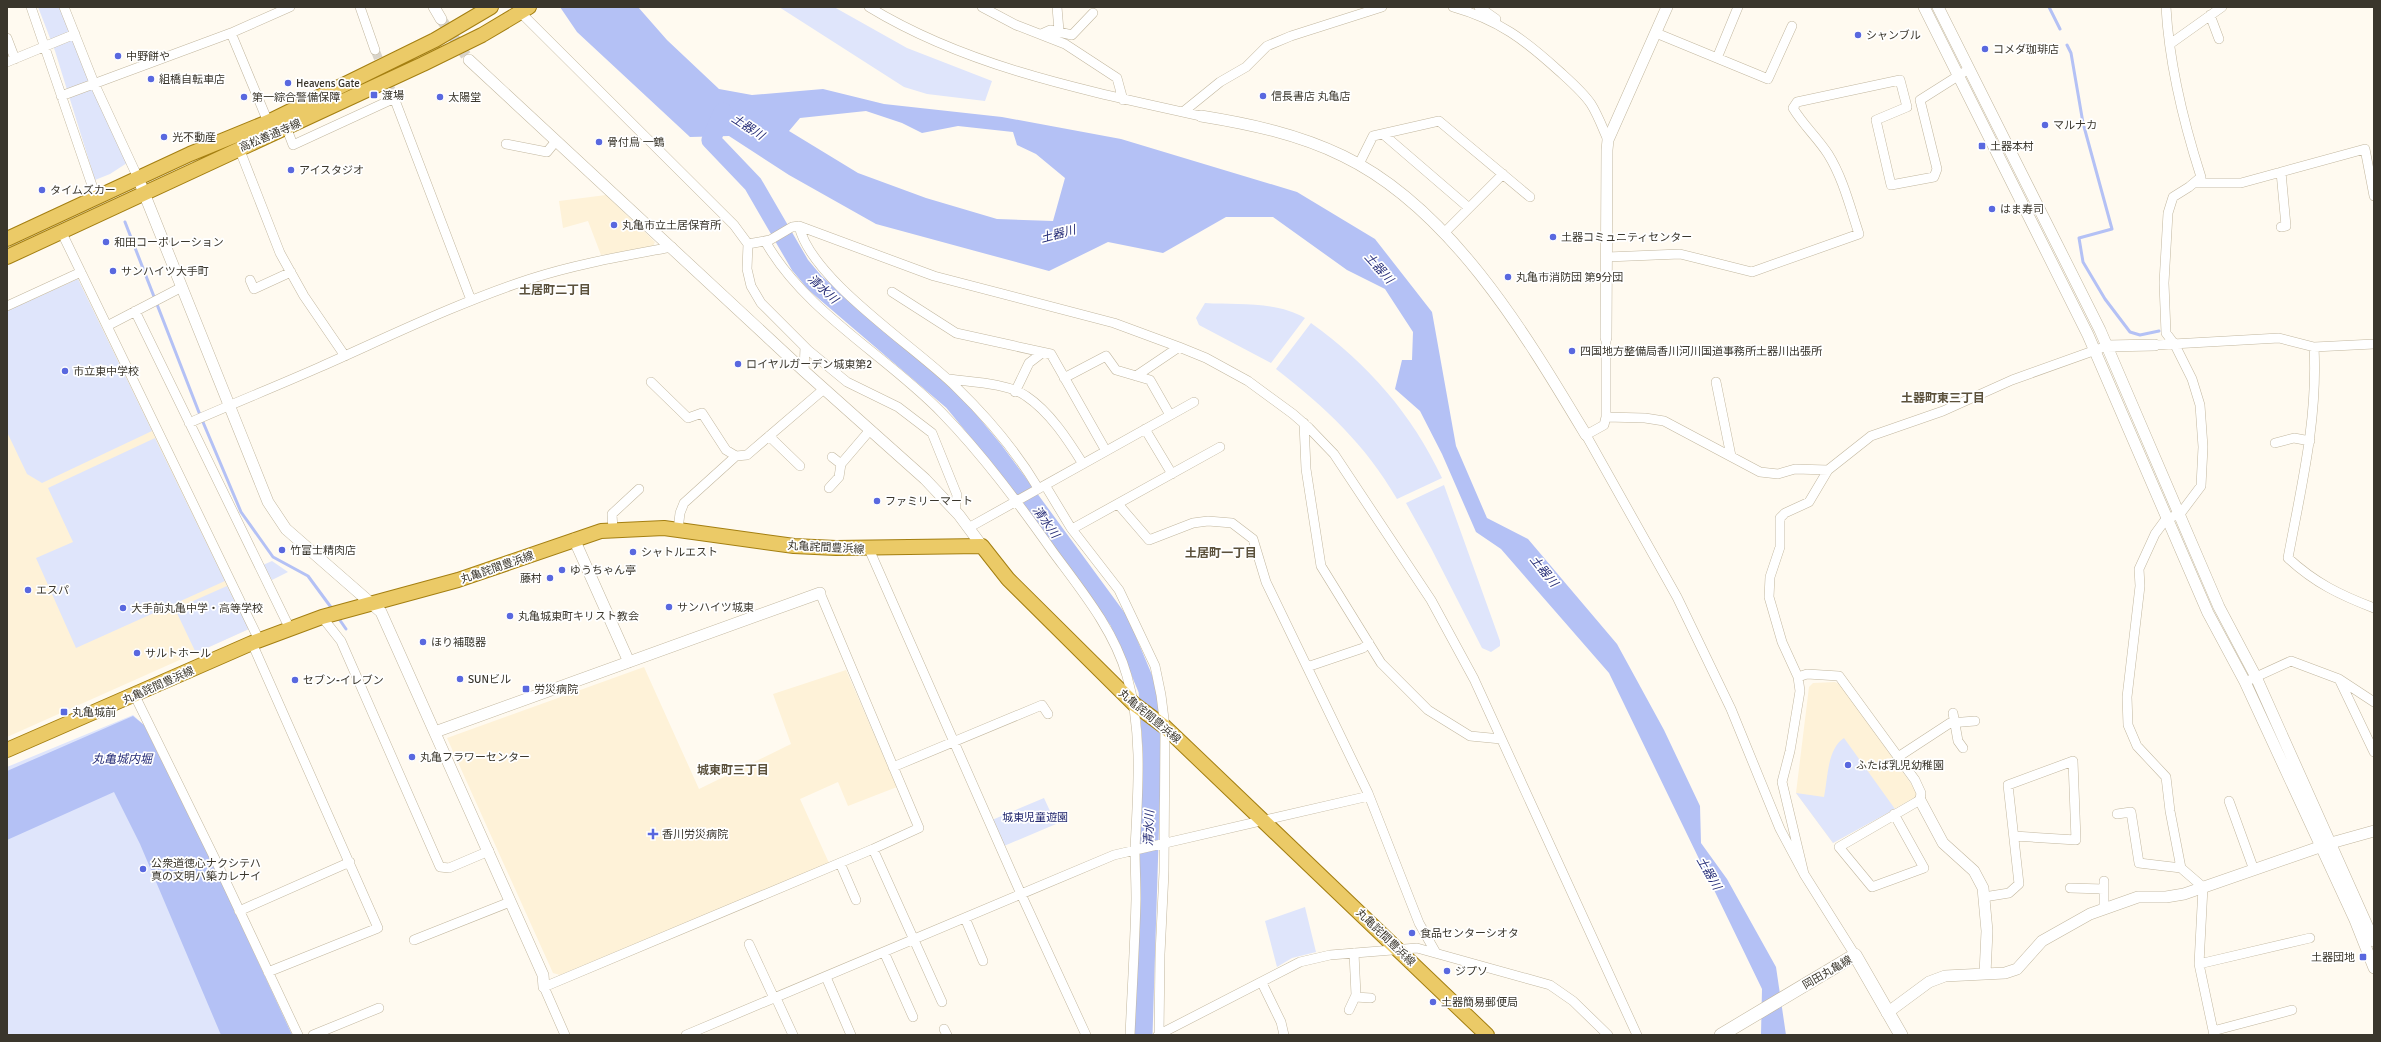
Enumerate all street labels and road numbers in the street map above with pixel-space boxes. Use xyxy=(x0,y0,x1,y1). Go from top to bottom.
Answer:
street label: 高松善通寺線 xyxy=(237,117,303,154)
street label: 丸亀詫間豊浜線 xyxy=(787,539,865,556)
street label: 丸亀詫間豊浜線 xyxy=(459,549,536,586)
street label: 丸亀詫間豊浜線 xyxy=(120,664,196,707)
street label: 丸亀詫間豊浜線 xyxy=(1116,687,1183,746)
street label: 丸亀詫間豊浜線 xyxy=(1353,906,1418,969)
street label: 岡田丸亀線 xyxy=(1800,953,1854,992)

